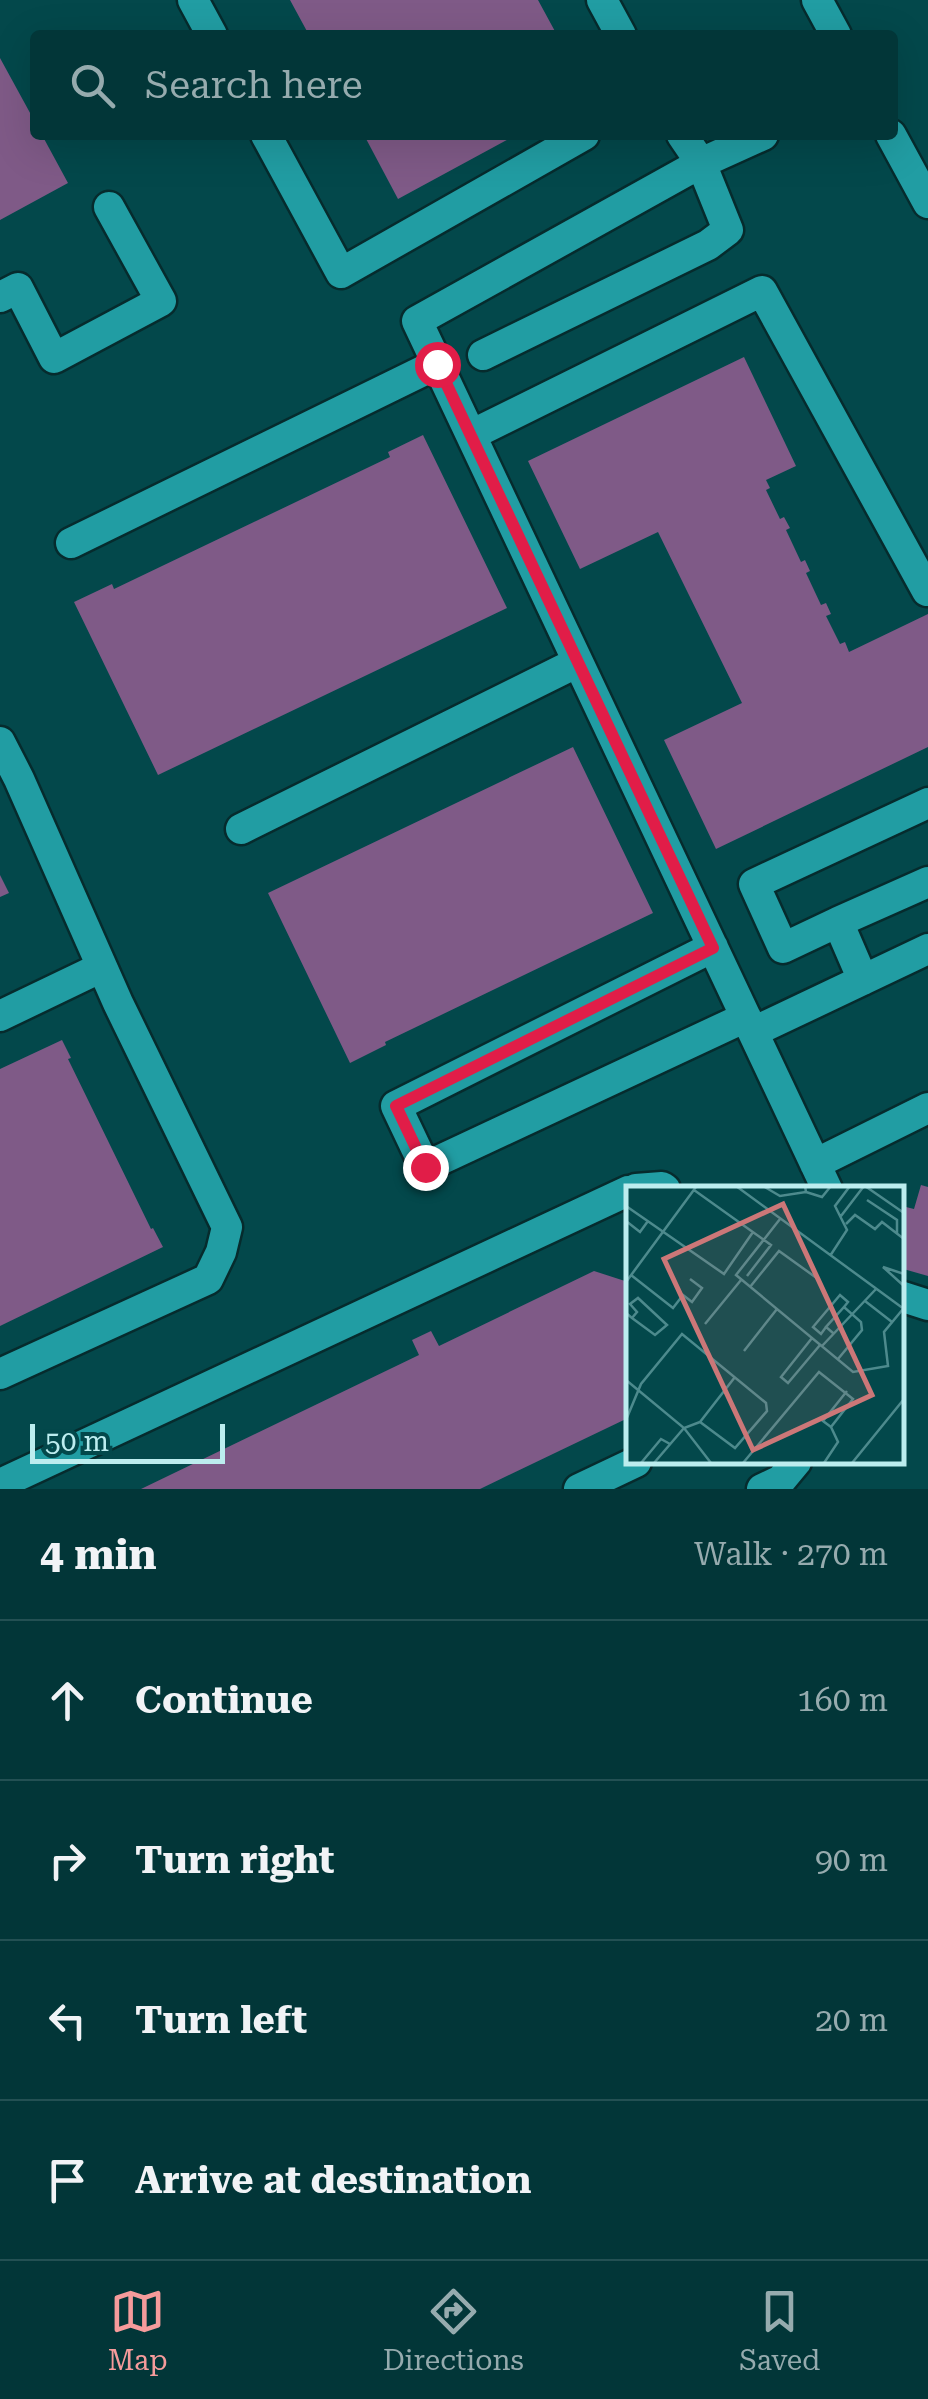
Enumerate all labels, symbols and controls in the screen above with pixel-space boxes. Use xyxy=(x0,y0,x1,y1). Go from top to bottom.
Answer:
search box xyxy=(30,30,898,140)
icon: search xyxy=(65,58,120,113)
text: Search here xyxy=(145,63,363,107)
route start xyxy=(415,342,461,388)
route end xyxy=(403,1145,449,1191)
inset map xyxy=(626,1186,903,1464)
scale bar xyxy=(30,1419,225,1464)
text: 50 m xyxy=(45,1425,109,1458)
text: 4 min xyxy=(40,1530,157,1579)
text: Walk · 270 m xyxy=(694,1535,888,1573)
icon: ahead xyxy=(40,1673,95,1728)
text: Continue xyxy=(135,1678,313,1722)
text: 160 m xyxy=(797,1681,888,1719)
icon: right xyxy=(40,1833,95,1888)
text: Turn right xyxy=(135,1838,334,1882)
text: 90 m xyxy=(815,1841,888,1879)
icon: left xyxy=(40,1993,95,2048)
text: Turn left xyxy=(135,1998,307,2042)
text: 20 m xyxy=(815,2001,888,2039)
icon: arrive xyxy=(40,2153,95,2208)
text: Arrive at destination xyxy=(135,2158,531,2202)
tab: Map xyxy=(108,2284,168,2377)
tab: Directions xyxy=(383,2284,524,2377)
tab: Saved xyxy=(739,2284,820,2377)

